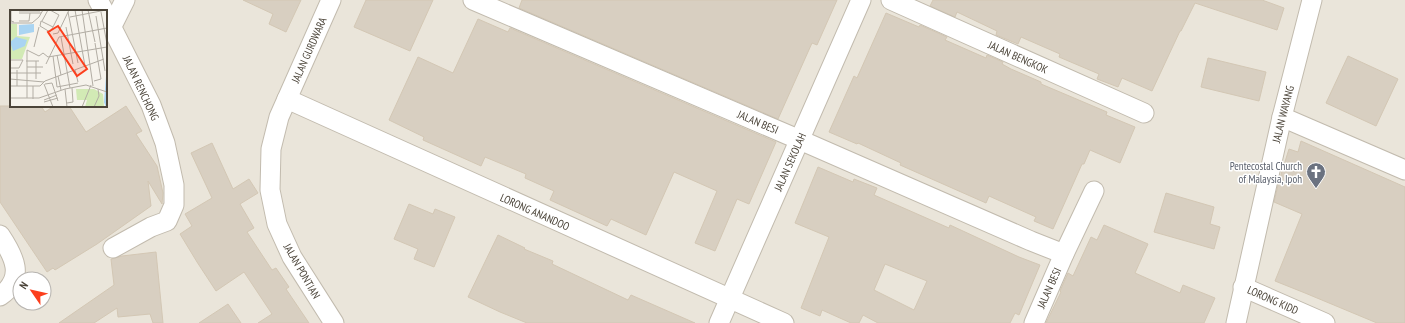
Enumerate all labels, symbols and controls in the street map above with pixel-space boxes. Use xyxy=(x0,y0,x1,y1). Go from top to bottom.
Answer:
inset map xyxy=(10,10,107,107)
street label: JALAN GURDWARA xyxy=(288,14,330,86)
street label: JALAN BENGKOK xyxy=(985,37,1051,77)
street label: JALAN RENCHONG xyxy=(119,52,162,123)
street label: JALAN WAYANG xyxy=(1269,84,1297,145)
street label: JALAN BESI xyxy=(735,107,781,137)
street label: JALAN SEKOLAH xyxy=(771,131,809,194)
place label: Pentecostal Church of Malaysia, Ipoh xyxy=(1230,159,1302,186)
church icon: Pentecostal Church of Malaysia, Ipoh xyxy=(1305,161,1327,189)
street label: LORONG ANANDOO xyxy=(498,190,572,234)
street label: JALAN PONTIAN xyxy=(280,240,323,301)
street label: JALAN BESI xyxy=(1033,265,1064,311)
north arrow xyxy=(12,271,52,311)
text: N xyxy=(16,279,31,292)
street label: LORONG KIDD xyxy=(1245,283,1301,318)

